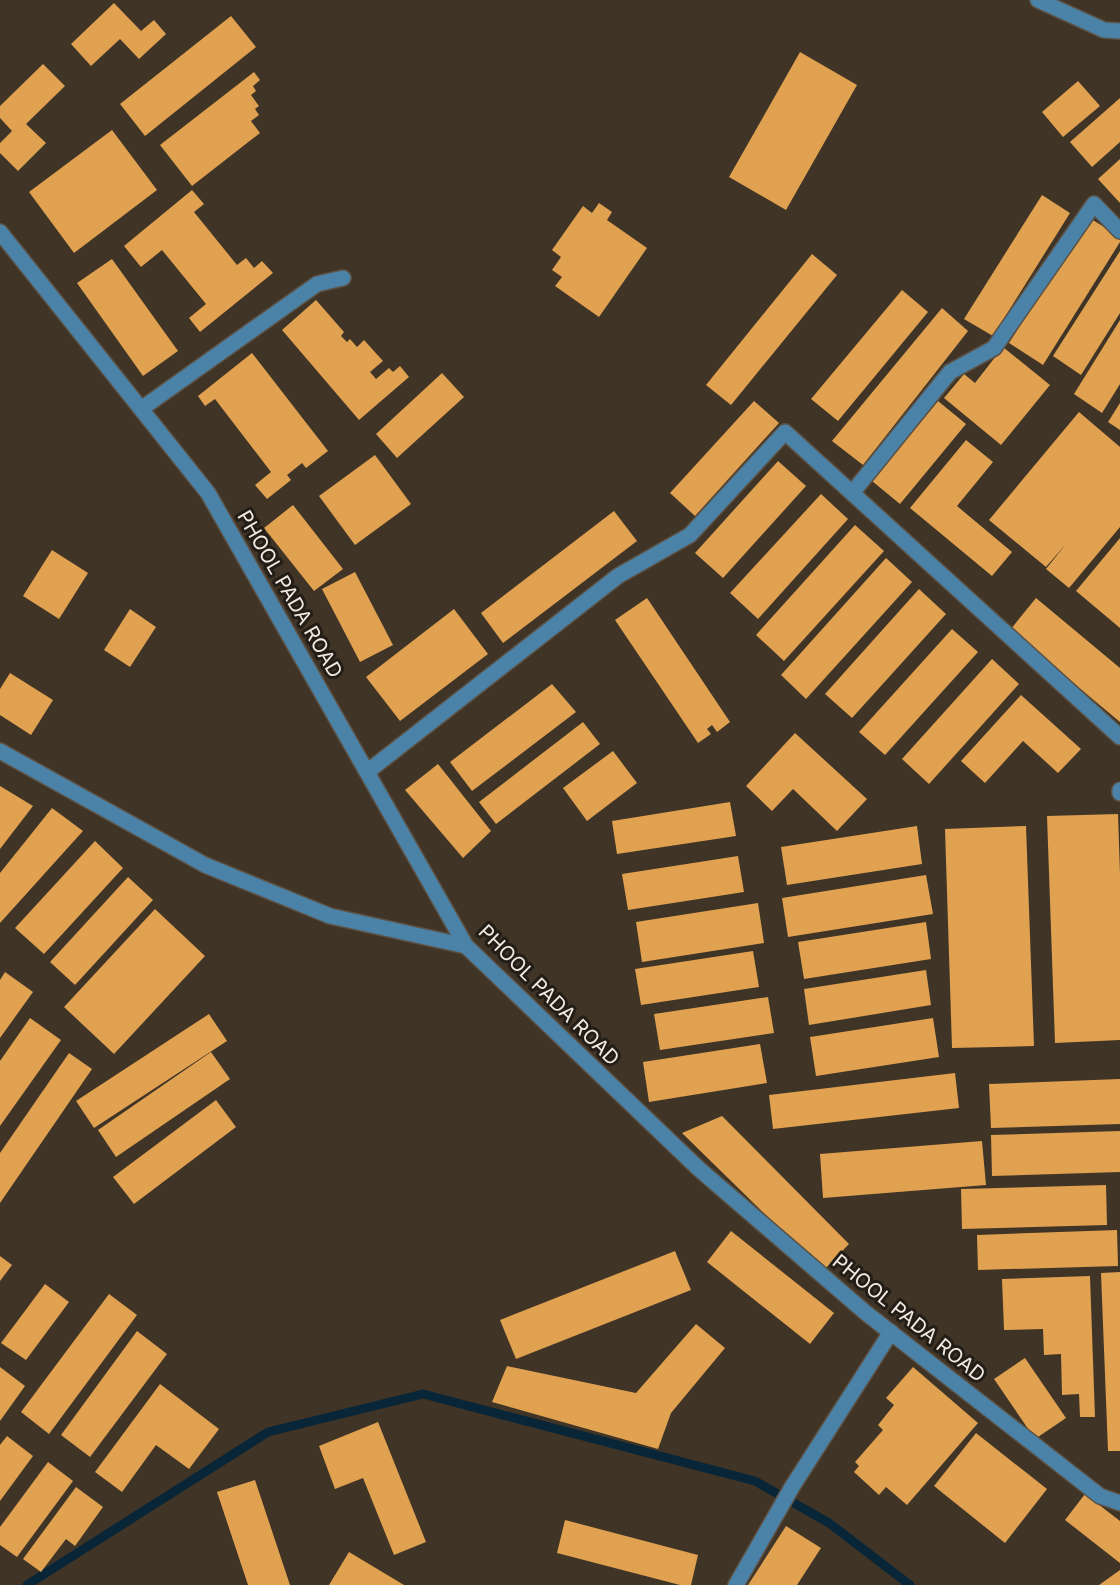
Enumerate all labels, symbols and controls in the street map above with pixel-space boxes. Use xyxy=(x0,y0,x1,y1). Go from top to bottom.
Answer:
street label: PHOOL PADA ROAD xyxy=(232,506,348,682)
street label: PHOOL PADA ROAD xyxy=(474,920,624,1070)
street label: PHOOL PADA ROAD xyxy=(828,1249,990,1387)

